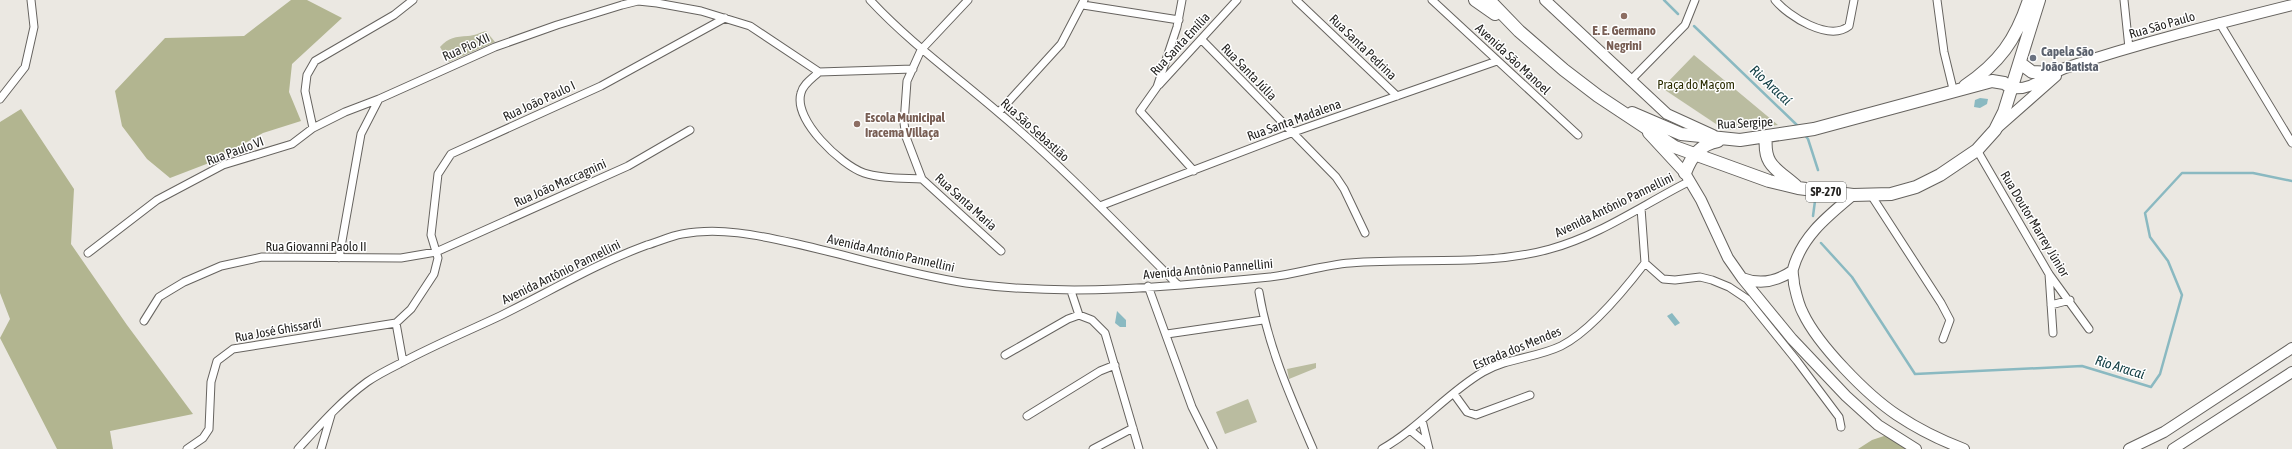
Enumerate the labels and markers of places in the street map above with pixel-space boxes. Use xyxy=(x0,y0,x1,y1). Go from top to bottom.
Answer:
marker: E. E. Germano Negrini xyxy=(1619,11,1629,21)
place label: E. E. Germano Negrini xyxy=(1592,23,1656,53)
place label: Capela São João Batista xyxy=(2040,44,2099,74)
marker: Capela São João Batista xyxy=(2028,53,2038,63)
place label: Escola Municipal Iracema Villaça xyxy=(865,110,946,140)
marker: Escola Municipal Iracema Villaça xyxy=(852,119,862,129)

